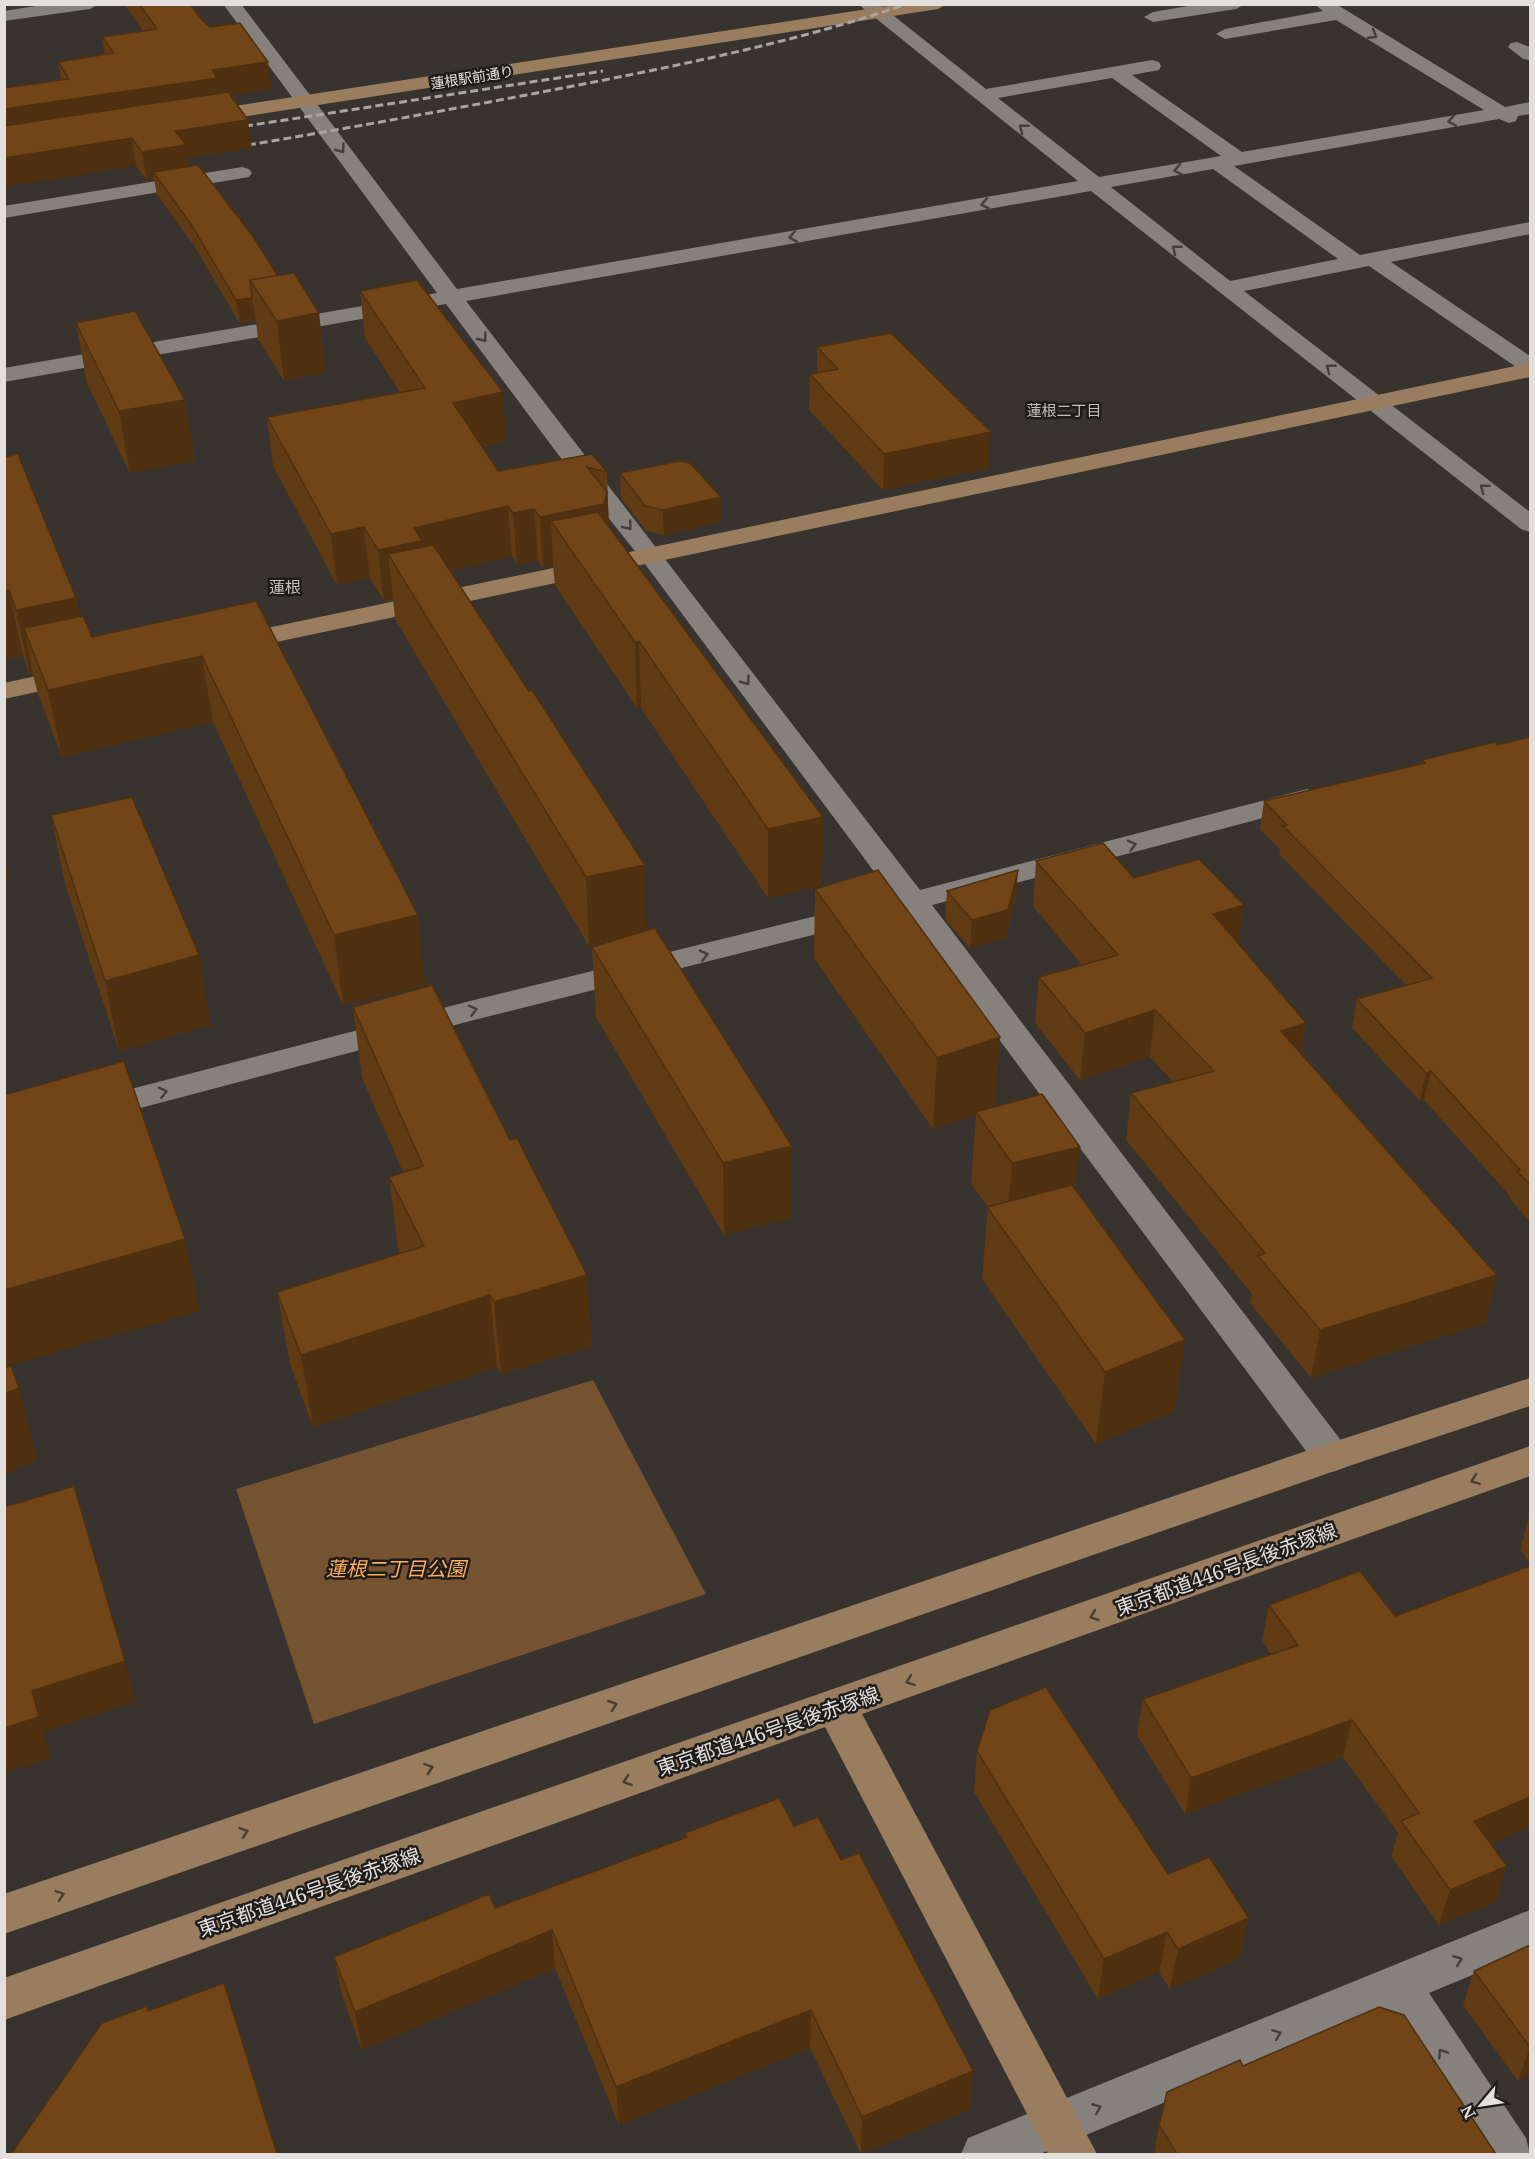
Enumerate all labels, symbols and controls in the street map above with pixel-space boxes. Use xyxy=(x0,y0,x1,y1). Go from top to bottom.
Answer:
one-way arrow xyxy=(1367,27,1377,39)
street label: 蓮根駅前通り xyxy=(429,61,515,93)
one-way arrow xyxy=(1448,115,1457,127)
one-way arrow xyxy=(1019,125,1030,136)
one-way arrow xyxy=(334,142,345,153)
one-way arrow xyxy=(1173,163,1183,176)
one-way arrow xyxy=(981,197,991,210)
one-way arrow xyxy=(789,231,798,243)
one-way arrow xyxy=(1172,245,1183,256)
one-way arrow xyxy=(476,332,487,343)
one-way arrow xyxy=(1326,365,1337,376)
district label: 蓮根二丁目 xyxy=(1026,400,1102,420)
one-way arrow xyxy=(1480,484,1491,495)
one-way arrow xyxy=(620,519,631,530)
district label: 蓮根 xyxy=(269,576,301,598)
one-way arrow xyxy=(739,674,750,685)
one-way arrow xyxy=(1126,840,1137,852)
one-way arrow xyxy=(698,949,708,962)
one-way arrow xyxy=(468,1005,478,1018)
one-way arrow xyxy=(157,1087,168,1099)
one-way arrow xyxy=(1470,1473,1481,1486)
street label: 東京都道446号長後赤塚線 xyxy=(1112,1516,1340,1622)
park label: 蓮根二丁目公園 xyxy=(326,1555,469,1582)
one-way arrow xyxy=(1089,1608,1100,1621)
one-way arrow xyxy=(905,1673,916,1686)
street label: 東京都道446号長後赤塚線 xyxy=(653,1680,883,1782)
one-way arrow xyxy=(607,1700,618,1712)
one-way arrow xyxy=(423,1763,434,1776)
one-way arrow xyxy=(622,1773,633,1786)
one-way arrow xyxy=(238,1827,249,1839)
street label: 東京都道446号長後赤塚線 xyxy=(194,1841,424,1943)
one-way arrow xyxy=(54,1890,65,1903)
one-way arrow xyxy=(1451,1955,1462,1967)
one-way arrow xyxy=(1271,2029,1282,2041)
one-way arrow xyxy=(1438,2049,1450,2059)
north arrow xyxy=(1451,2075,1511,2135)
text: N xyxy=(1455,2101,1481,2123)
one-way arrow xyxy=(1091,2103,1102,2115)

